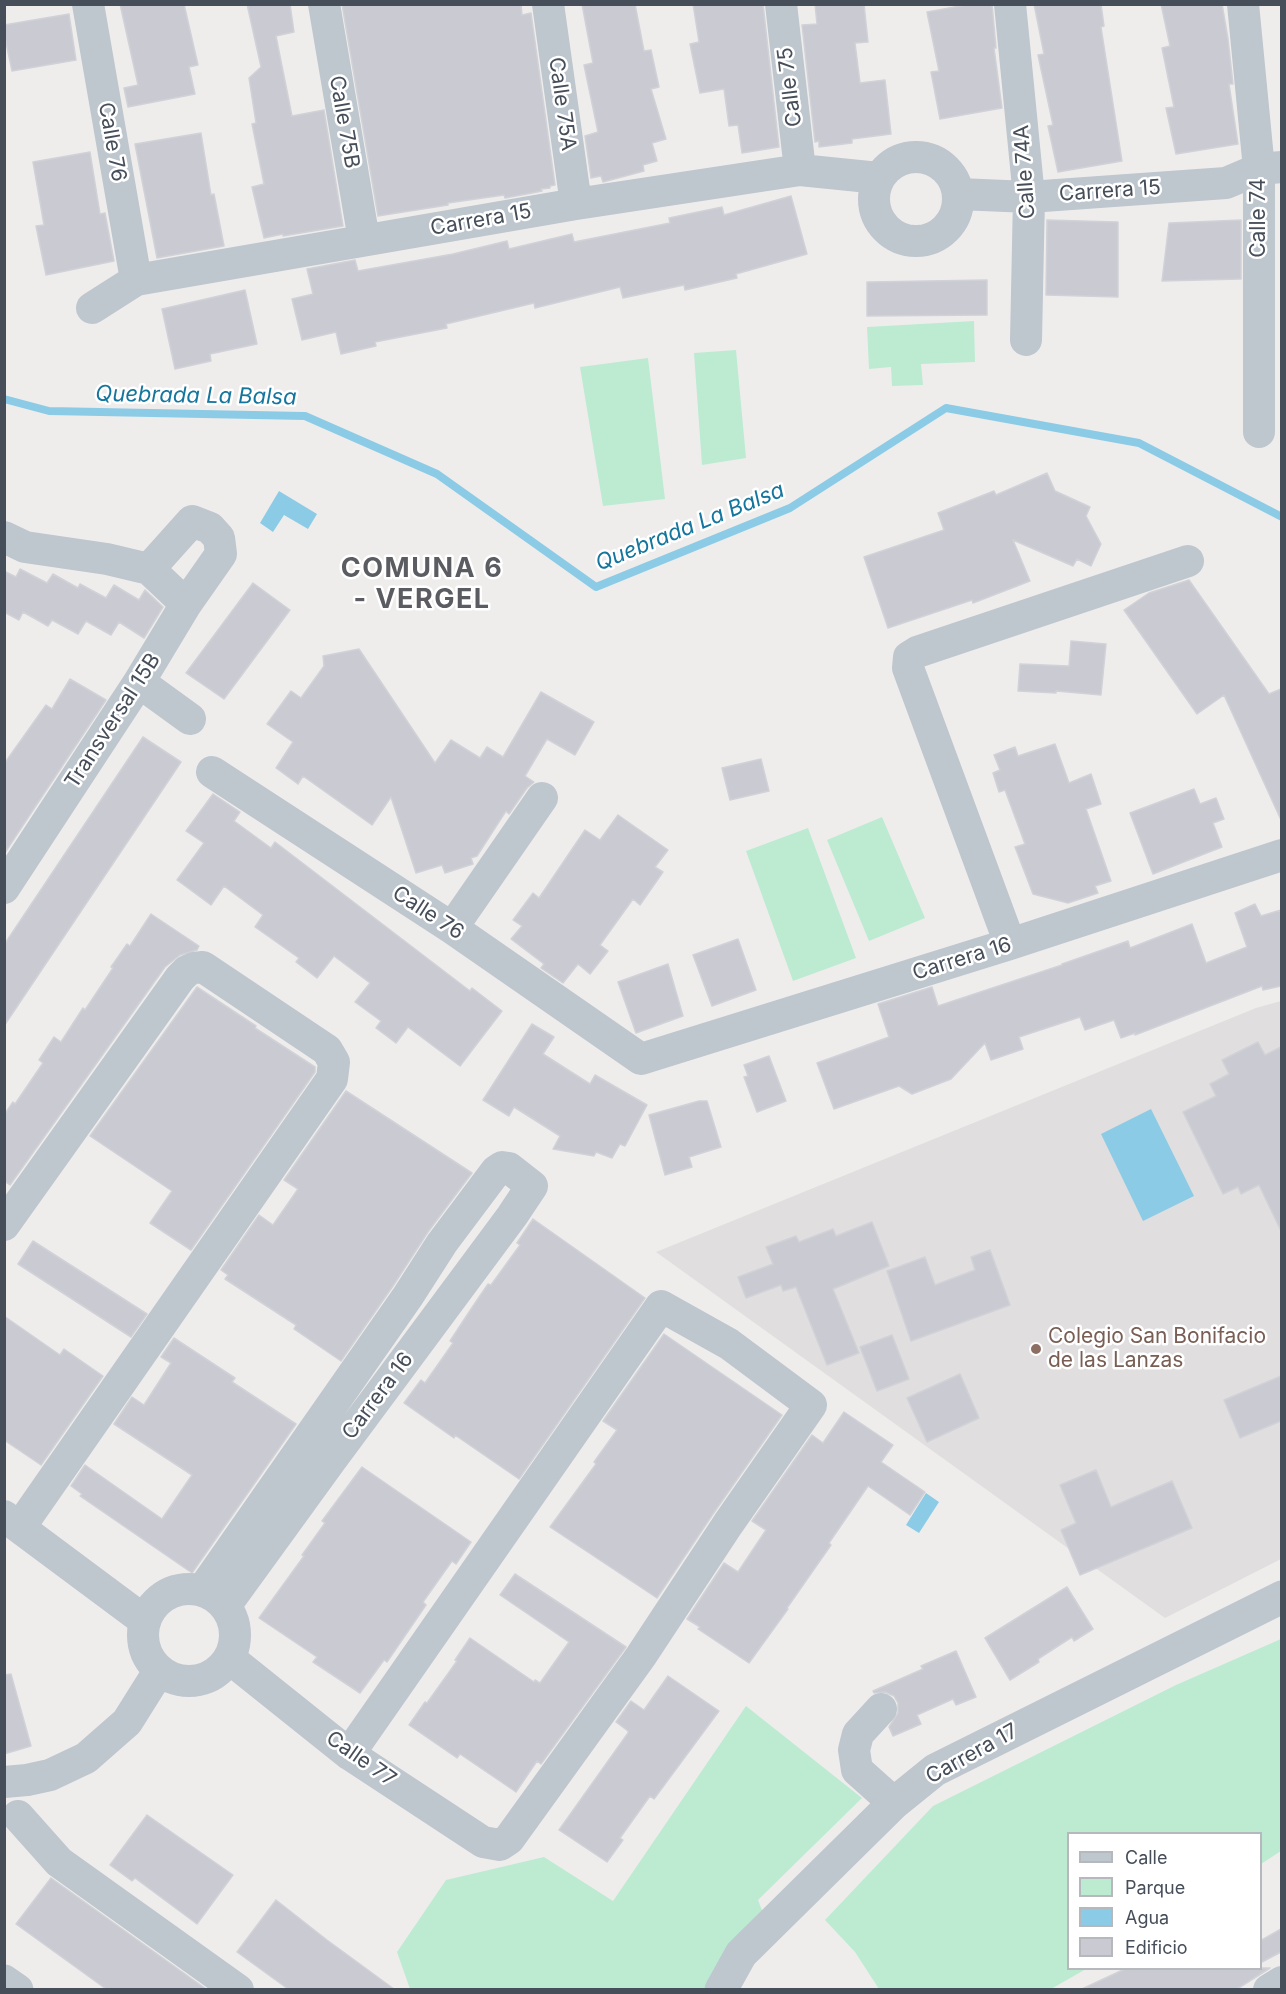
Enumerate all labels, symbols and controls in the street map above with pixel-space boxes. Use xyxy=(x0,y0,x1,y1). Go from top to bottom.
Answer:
street label: Calle 75 xyxy=(773,46,807,128)
street label: Calle 75A xyxy=(543,56,581,152)
street label: Calle 75B xyxy=(323,74,365,170)
street label: Calle 76 xyxy=(93,100,131,184)
street label: Calle 74A xyxy=(1009,124,1041,220)
street label: Carrera 15 xyxy=(1058,175,1162,207)
street label: Calle 74 xyxy=(1246,178,1272,258)
street label: Carrera 15 xyxy=(429,199,533,241)
water label: Quebrada La Balsa xyxy=(95,381,297,411)
water label: Quebrada La Balsa xyxy=(592,477,788,577)
district label: COMUNA 6 - VERGEL xyxy=(341,553,503,616)
street label: Transversal 15B xyxy=(60,649,166,793)
street label: Calle 76 xyxy=(388,881,468,945)
street label: Carrera 16 xyxy=(909,932,1015,986)
place label: Colegio San Bonifacio de las Lanzas xyxy=(1048,1324,1266,1374)
marker: Colegio San Bonifacio de las Lanzas xyxy=(1029,1342,1043,1356)
street label: Carrera 16 xyxy=(337,1348,419,1444)
street label: Carrera 17 xyxy=(922,1718,1022,1790)
street label: Calle 77 xyxy=(321,1726,401,1792)
legend xyxy=(1067,1832,1262,1970)
text: Calle xyxy=(1125,1847,1167,1868)
text: Parque xyxy=(1125,1877,1185,1898)
text: Agua xyxy=(1125,1907,1169,1928)
text: Edificio xyxy=(1125,1937,1188,1958)

